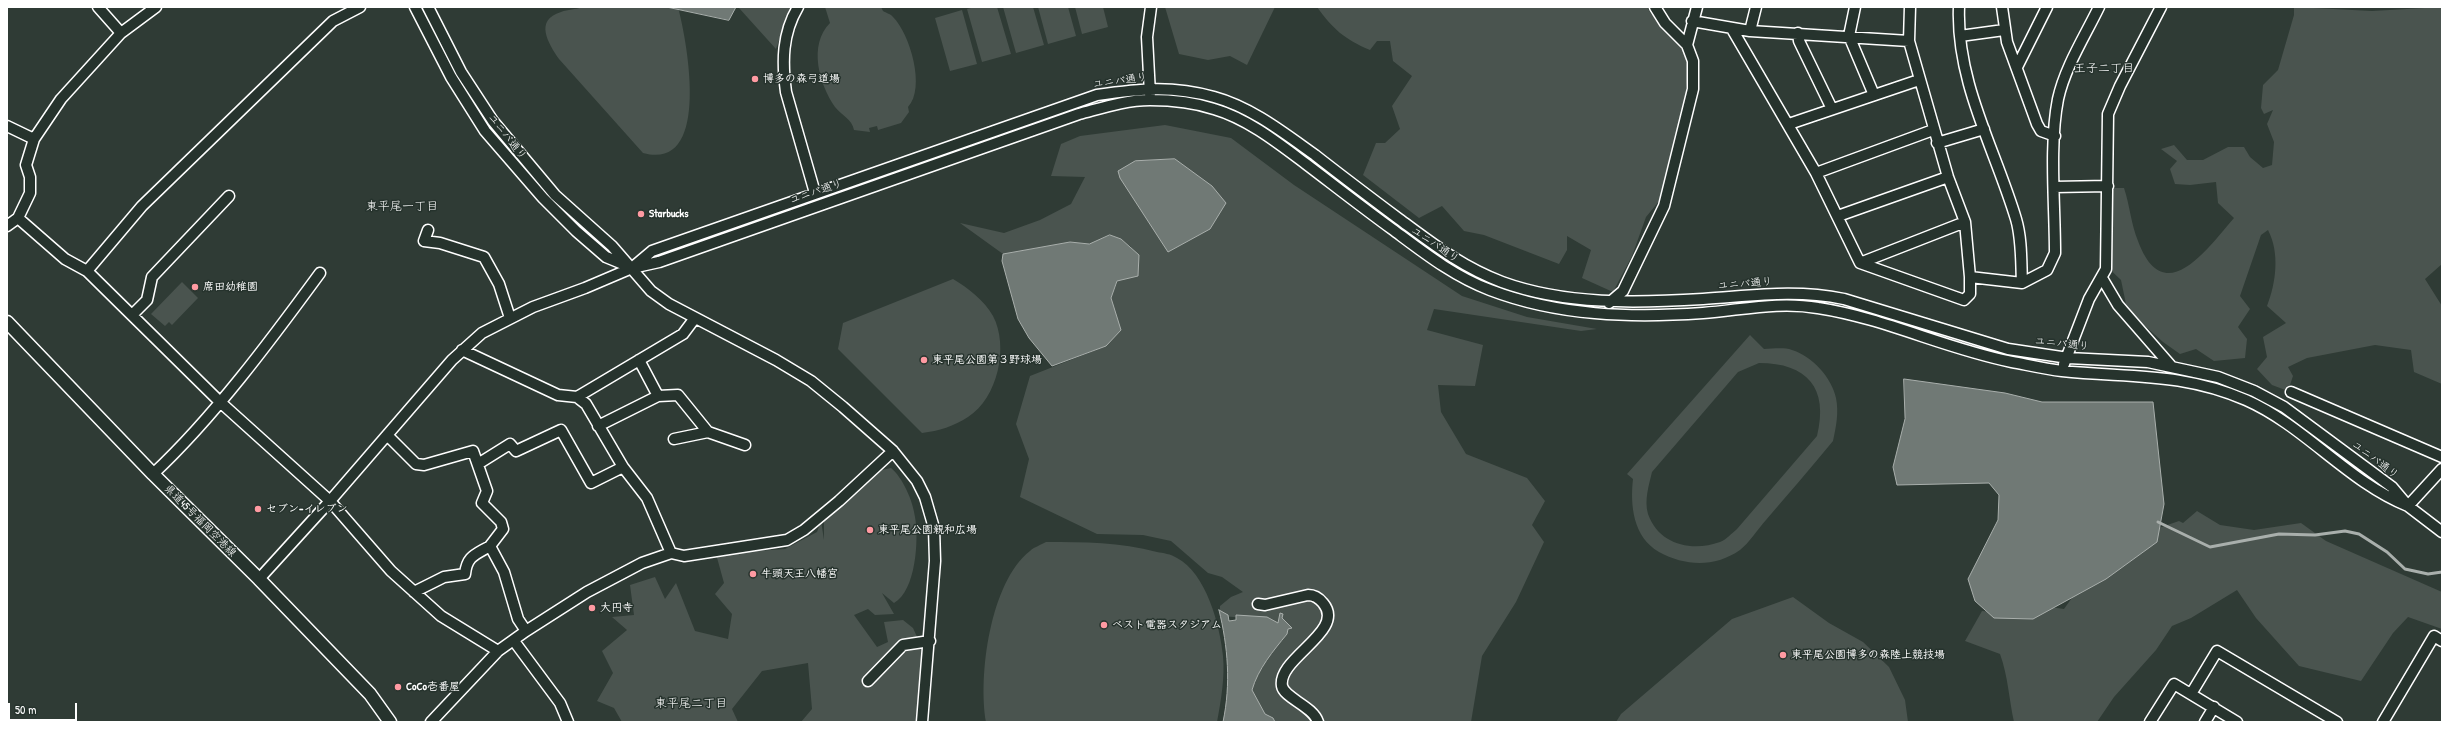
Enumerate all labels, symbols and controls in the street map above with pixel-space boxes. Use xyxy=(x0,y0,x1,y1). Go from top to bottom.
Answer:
district label: 王子二丁目 xyxy=(2074,62,2134,76)
street label: ユニバ通り xyxy=(1092,71,1148,91)
place label: 博多の森弓道場 xyxy=(763,72,840,86)
marker: 博多の森弓道場 xyxy=(750,74,760,84)
street label: ユニバ通り xyxy=(485,111,529,163)
street label: ユニバ通り xyxy=(788,177,844,207)
district label: 東平尾一丁目 xyxy=(366,200,438,214)
place label: Starbucks xyxy=(649,207,688,221)
marker: Starbucks xyxy=(636,209,646,219)
street label: ユニバ通り xyxy=(1409,224,1461,266)
street label: ユニバ通り xyxy=(1717,275,1773,293)
place label: 席田幼稚園 xyxy=(203,280,258,294)
marker: 席田幼稚園 xyxy=(190,282,200,292)
street label: ユニバ通り xyxy=(2034,335,2090,353)
place label: 東平尾公園第３野球場 xyxy=(932,353,1042,367)
marker: 東平尾公園第３野球場 xyxy=(919,355,929,365)
street label: ユニバ通り xyxy=(2349,438,2401,482)
street label: 県道45号福岡空港線 xyxy=(161,482,239,560)
place label: セブン-イレブン xyxy=(266,502,347,516)
marker: セブン-イレブン xyxy=(253,504,263,514)
place label: 東平尾公園親和広場 xyxy=(878,523,977,537)
marker: 東平尾公園親和広場 xyxy=(865,525,875,535)
place label: 牛頭天王八幡宮 xyxy=(761,567,838,581)
marker: 牛頭天王八幡宮 xyxy=(748,569,758,579)
place label: 大円寺 xyxy=(600,601,633,615)
marker: 大円寺 xyxy=(587,603,597,613)
place label: ベスト電器スタジアム xyxy=(1112,618,1222,632)
marker: ベスト電器スタジアム xyxy=(1099,620,1109,630)
place label: 東平尾公園博多の森陸上競技場 xyxy=(1791,648,1945,662)
marker: 東平尾公園博多の森陸上競技場 xyxy=(1778,650,1788,660)
place label: CoCo壱番屋 xyxy=(406,680,460,694)
marker: CoCo壱番屋 xyxy=(393,682,403,692)
scale bar xyxy=(10,695,79,721)
district label: 東平尾二丁目 xyxy=(655,697,727,711)
text: 50 m xyxy=(15,701,36,718)

